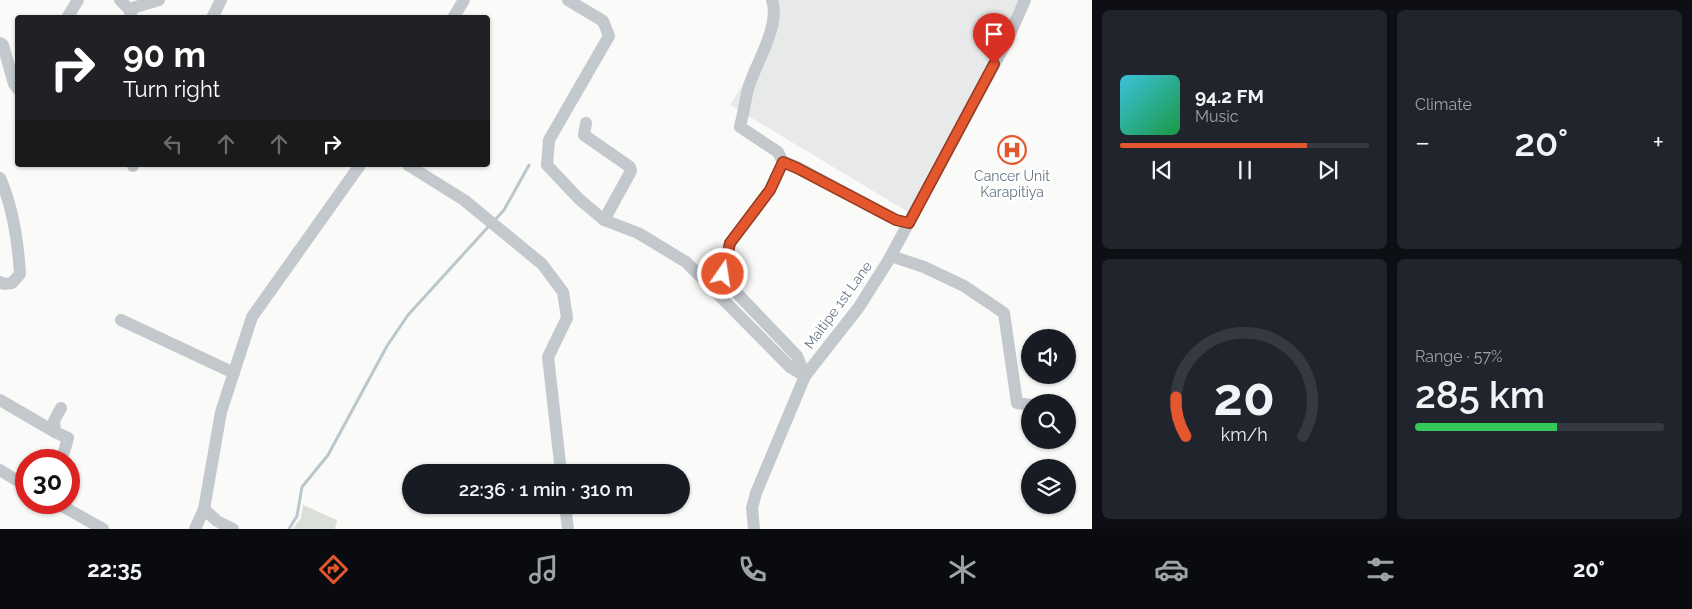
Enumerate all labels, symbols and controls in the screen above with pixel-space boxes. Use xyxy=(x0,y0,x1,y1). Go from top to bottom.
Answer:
pin xyxy=(973,13,1015,64)
icon: arrive xyxy=(980,20,1008,48)
text: 90 m xyxy=(123,34,206,75)
icon: right xyxy=(40,35,105,100)
text: Turn right xyxy=(123,76,220,102)
text: 94.2 FM xyxy=(1195,85,1264,107)
text: Climate xyxy=(1415,95,1472,114)
text: Music xyxy=(1195,107,1239,126)
text: 20° xyxy=(1514,120,1568,165)
text: − xyxy=(1415,126,1430,159)
text: + xyxy=(1652,126,1664,159)
icon: left xyxy=(159,130,187,158)
icon: ahead xyxy=(212,130,240,158)
icon: ahead xyxy=(265,130,293,158)
icon: right xyxy=(318,130,346,158)
hospital icon: Cancer Unit Karapitiya xyxy=(997,135,1027,165)
icon: previous xyxy=(1148,156,1176,184)
icon: pause xyxy=(1231,156,1259,184)
icon: next xyxy=(1314,156,1342,184)
place label: Cancer Unit Karapitiya xyxy=(974,168,1050,200)
position arrow xyxy=(696,247,748,299)
street label: Maitipe 1st Lane xyxy=(801,258,875,352)
map controls xyxy=(1021,329,1076,514)
button: sound xyxy=(1021,329,1076,384)
text: Range · 57% xyxy=(1415,347,1503,366)
text: 20 xyxy=(1214,366,1275,427)
text: 285 km xyxy=(1415,372,1545,417)
button: search xyxy=(1021,394,1076,449)
text: km/h xyxy=(1221,424,1268,445)
speed limit sign: 30 xyxy=(15,449,80,514)
button: layers xyxy=(1021,459,1076,514)
text: 22:36 · 1 min · 310 m xyxy=(459,478,633,500)
icon: directions xyxy=(316,552,351,587)
icon: music xyxy=(526,552,561,587)
icon: phone xyxy=(735,552,770,587)
icon: climate xyxy=(945,552,980,587)
icon: car xyxy=(1154,552,1189,587)
icon: filters xyxy=(1363,552,1398,587)
text: 22:35 xyxy=(87,556,142,582)
text: 20° xyxy=(1573,556,1605,582)

